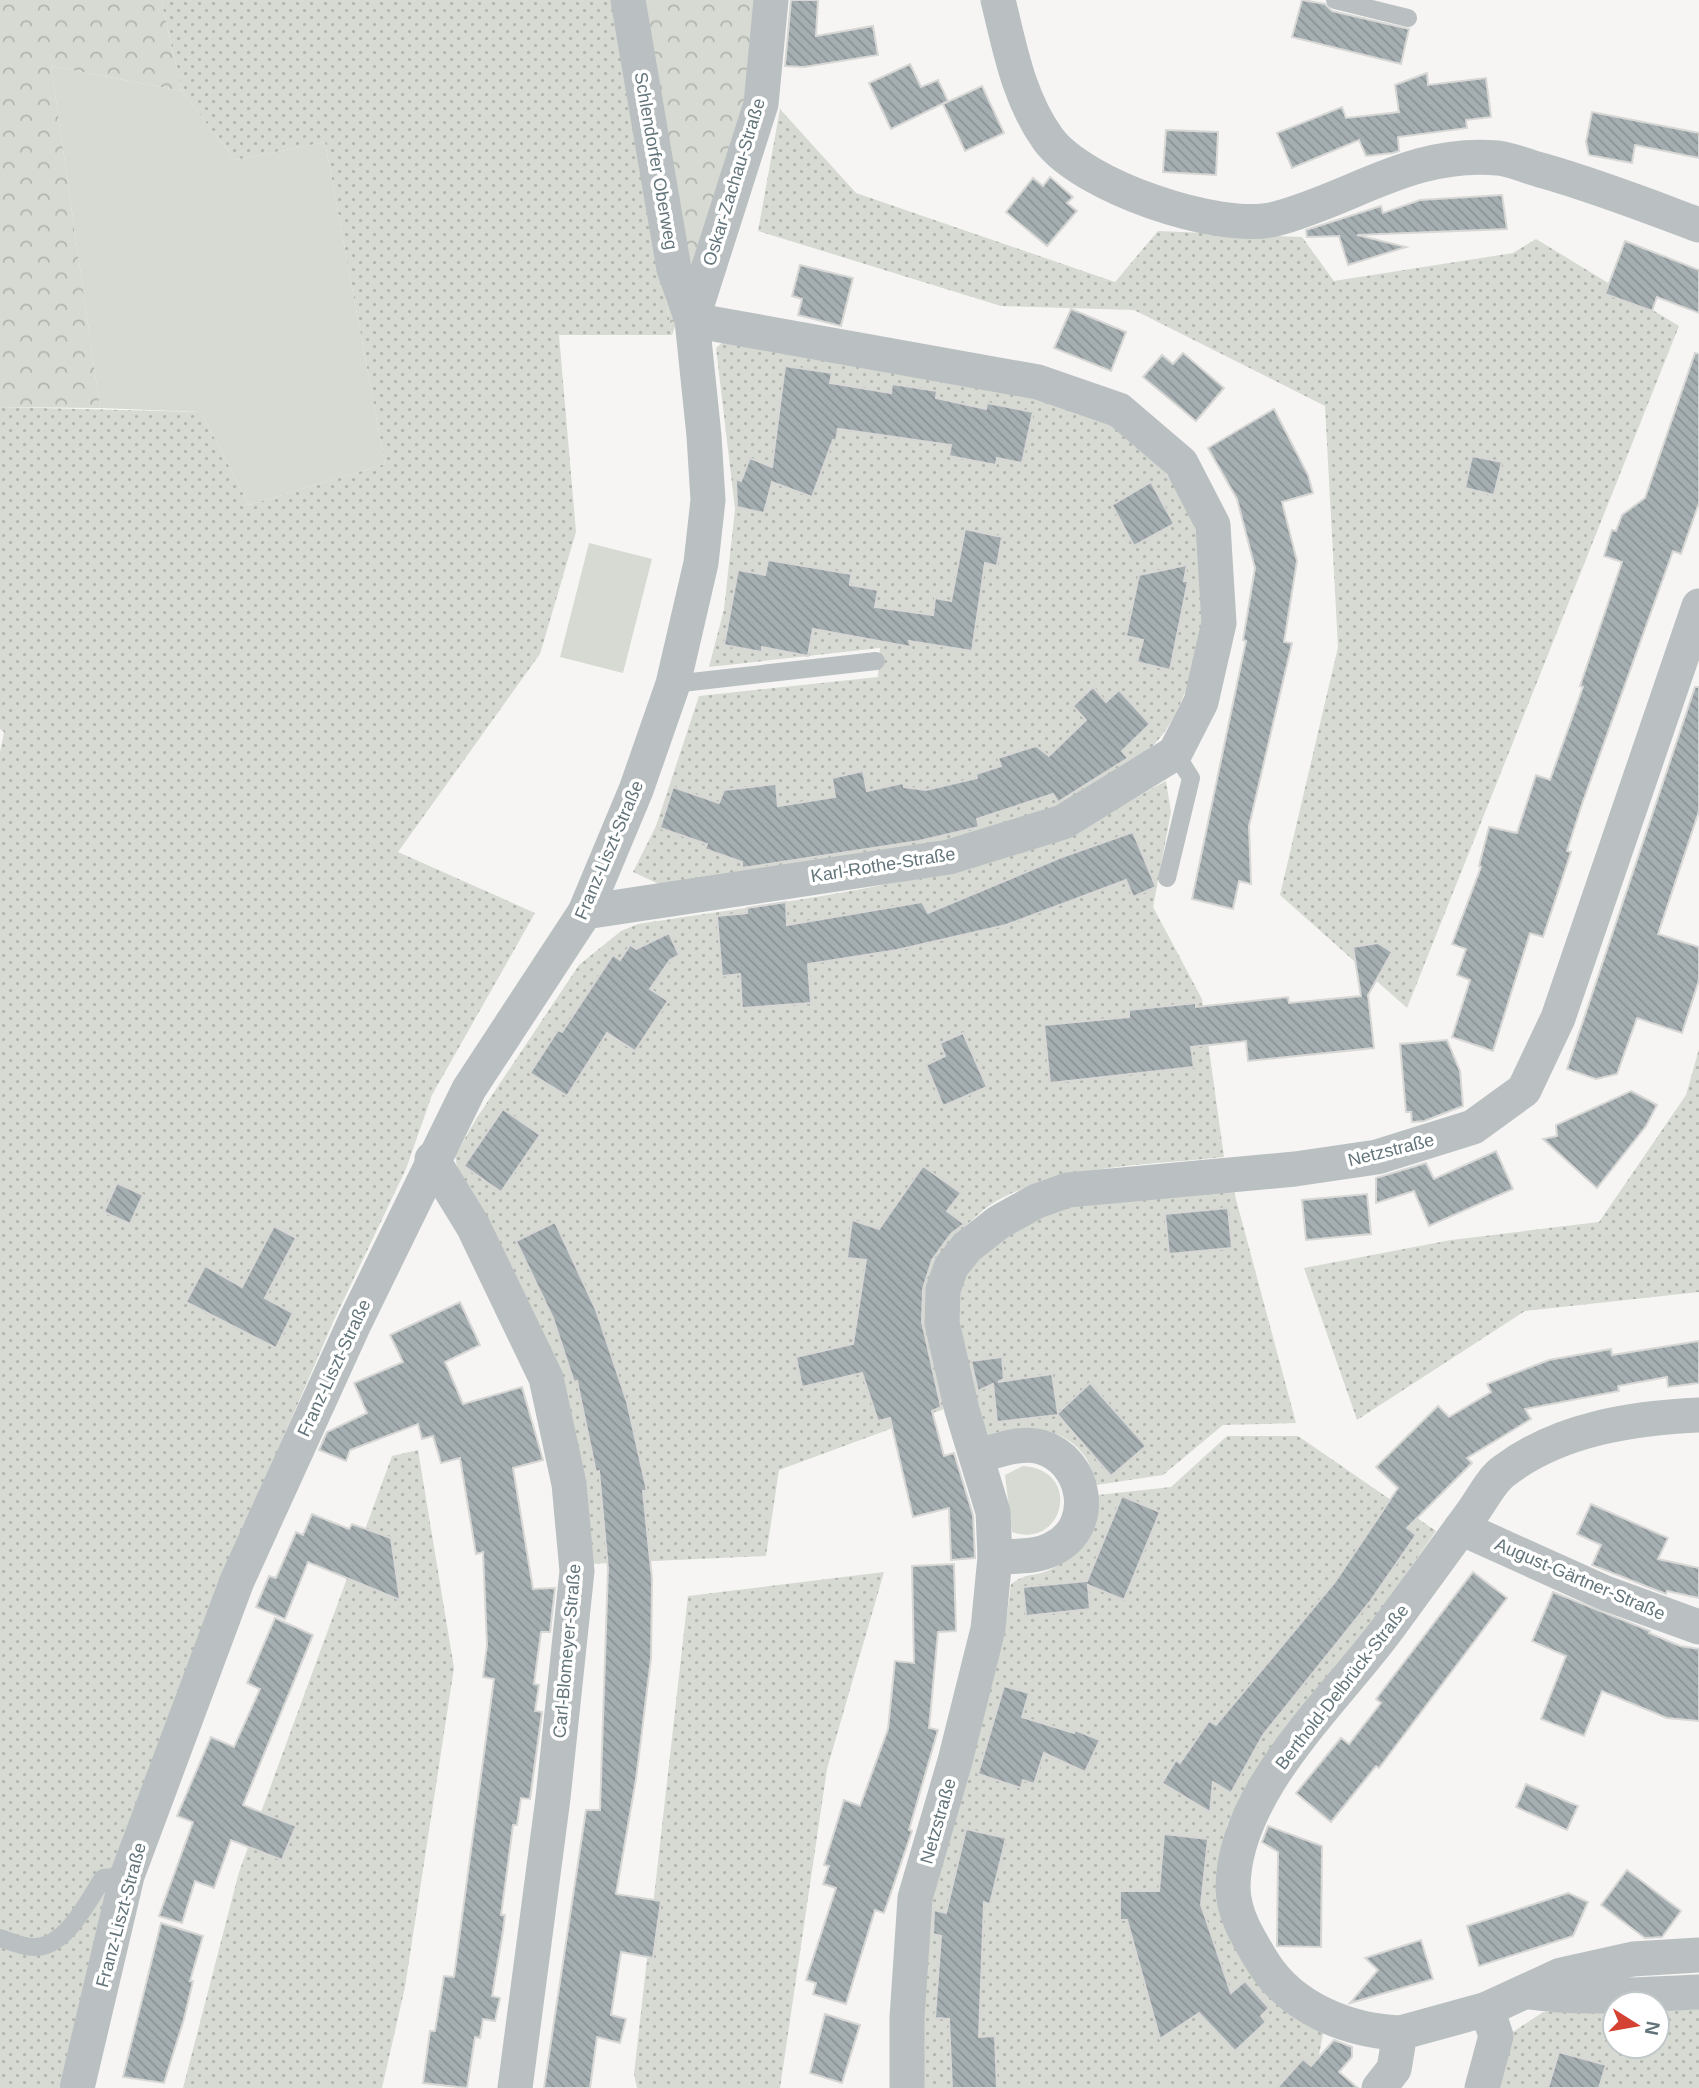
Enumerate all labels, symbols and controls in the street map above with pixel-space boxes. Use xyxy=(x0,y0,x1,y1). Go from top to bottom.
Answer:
street label: Schlendorfer Oberweg xyxy=(631,71,681,251)
street label: Oskar-Zachau-Straße xyxy=(699,96,769,268)
street label: Franz-Liszt-Straße xyxy=(571,778,647,922)
street label: Karl-Rothe-Straße xyxy=(809,844,957,886)
street label: Netzstraße xyxy=(1346,1130,1436,1170)
street label: Franz-Liszt-Straße xyxy=(293,1296,375,1440)
street label: August-Gärtner-Straße xyxy=(1492,1534,1668,1624)
street label: Carl-Blomeyer-Straße xyxy=(549,1563,585,1739)
street label: Berthold-Delbrück-Straße xyxy=(1271,1600,1413,1774)
street label: Netzstraße xyxy=(916,1776,960,1866)
street label: Franz-Liszt-Straße xyxy=(92,1840,150,1990)
north arrow xyxy=(1601,1990,1671,2060)
text: N xyxy=(1641,2019,1664,2037)

